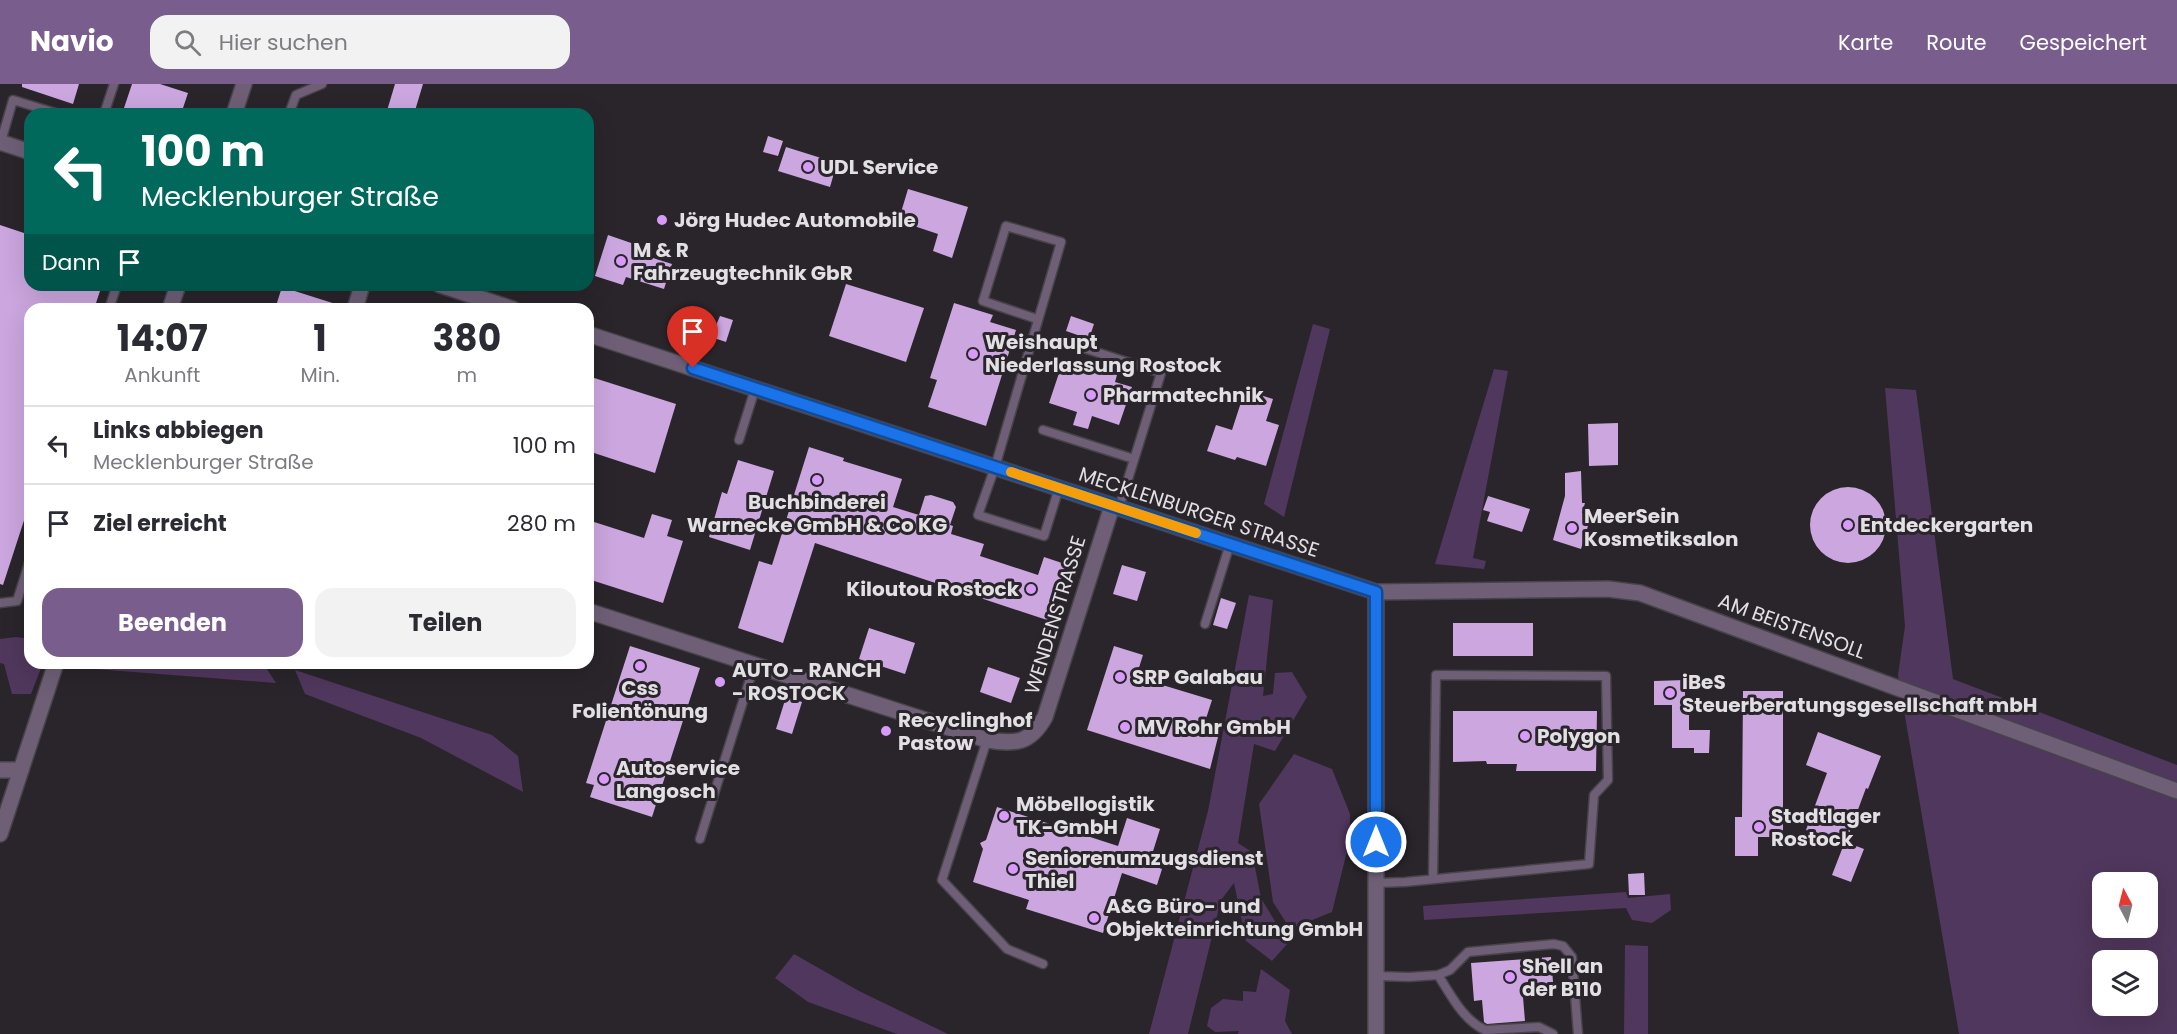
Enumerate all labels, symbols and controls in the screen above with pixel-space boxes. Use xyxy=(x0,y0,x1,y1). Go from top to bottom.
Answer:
search box xyxy=(150,15,570,69)
text: Navio xyxy=(30,22,114,61)
icon: search xyxy=(171,26,204,59)
text: Hier suchen xyxy=(219,27,348,58)
text: Karte xyxy=(1838,28,1893,57)
text: Route xyxy=(1926,28,1987,57)
text: Gespeichert xyxy=(2020,28,2147,57)
text: 100 m xyxy=(141,122,265,181)
icon: left xyxy=(42,132,120,210)
place label: UDL Service xyxy=(820,153,938,181)
marker: UDL Service xyxy=(801,160,815,174)
text: Mecklenburger Straße xyxy=(141,178,439,215)
place label: Jörg Hudec Automobile xyxy=(674,206,916,234)
marker: Jörg Hudec Automobile xyxy=(655,213,669,227)
place label: M & R Fahrzeugtechnik GbR xyxy=(633,236,853,287)
icon: arrive xyxy=(113,246,146,279)
text: Dann xyxy=(42,247,101,278)
marker: M & R Fahrzeugtechnik GbR xyxy=(614,254,628,268)
pin xyxy=(667,306,718,368)
text: 14:07 xyxy=(117,313,208,364)
text: 1 xyxy=(313,313,327,364)
text: 380 xyxy=(433,313,501,364)
icon: arrive xyxy=(676,315,709,348)
place label: Weishaupt Niederlassung Rostock xyxy=(985,328,1222,379)
marker: Weishaupt Niederlassung Rostock xyxy=(966,347,980,361)
text: Ankunft xyxy=(124,361,200,389)
text: Min. xyxy=(301,361,340,389)
text: m xyxy=(457,361,477,389)
place label: Pharmatechnik xyxy=(1103,381,1264,409)
marker: Pharmatechnik xyxy=(1084,388,1098,402)
text: Links abbiegen xyxy=(93,415,264,446)
icon: left xyxy=(42,429,75,462)
text: 100 m xyxy=(513,430,576,461)
text: Mecklenburger Straße xyxy=(93,448,314,476)
street label: MECKLENBURGER STRASSE xyxy=(1075,460,1323,564)
marker: Buchbinderei Warnecke GmbH & Co KG xyxy=(810,473,824,487)
place label: Buchbinderei Warnecke GmbH & Co KG xyxy=(687,488,947,539)
place label: MeerSein Kosmetiksalon xyxy=(1584,502,1739,553)
icon: arrive xyxy=(42,507,75,540)
text: Ziel erreicht xyxy=(93,508,227,539)
text: 280 m xyxy=(507,508,576,539)
place label: Entdeckergarten xyxy=(1860,511,2033,539)
marker: Entdeckergarten xyxy=(1841,518,1855,532)
marker: MeerSein Kosmetiksalon xyxy=(1565,521,1579,535)
street label: WENDENSTRASSE xyxy=(1018,532,1092,698)
place label: Kiloutou Rostock xyxy=(846,575,1020,603)
marker: Kiloutou Rostock xyxy=(1024,582,1038,596)
street label: AM BEISTENSOLL xyxy=(1714,586,1870,666)
button: Beenden xyxy=(42,588,303,657)
button: Teilen xyxy=(315,588,576,657)
place label: AUTO - RANCH - ROSTOCK xyxy=(732,656,881,707)
marker: Css Folientönung xyxy=(633,659,647,673)
place label: SRP Galabau xyxy=(1132,663,1263,691)
place label: iBeS Steuerberatungsgesellschaft mbH xyxy=(1682,668,2037,719)
marker: SRP Galabau xyxy=(1113,670,1127,684)
place label: Css Folientönung xyxy=(572,674,708,725)
marker: AUTO - RANCH - ROSTOCK xyxy=(713,675,727,689)
marker: iBeS Steuerberatungsgesellschaft mbH xyxy=(1663,686,1677,700)
place label: Recyclinghof Pastow xyxy=(898,706,1032,757)
place label: MV Rohr GmbH xyxy=(1137,713,1291,741)
marker: MV Rohr GmbH xyxy=(1118,720,1132,734)
place label: Polygon xyxy=(1537,722,1621,750)
marker: Recyclinghof Pastow xyxy=(879,724,893,738)
marker: Polygon xyxy=(1518,729,1532,743)
place label: Autoservice Langosch xyxy=(616,754,740,805)
marker: Autoservice Langosch xyxy=(597,772,611,786)
place label: Möbellogistik TK-GmbH xyxy=(1016,790,1155,841)
place label: Stadtlager Rostock xyxy=(1771,802,1881,853)
marker: Möbellogistik TK-GmbH xyxy=(997,809,1011,823)
position arrow xyxy=(1344,810,1408,874)
marker: Stadtlager Rostock xyxy=(1752,820,1766,834)
place label: Seniorenumzugsdienst Thiel xyxy=(1025,844,1263,895)
marker: Seniorenumzugsdienst Thiel xyxy=(1006,862,1020,876)
north arrow xyxy=(2092,872,2158,938)
map controls xyxy=(2092,872,2158,1016)
place label: A&G Büro- und Objekteinrichtung GmbH xyxy=(1106,892,1363,943)
marker: A&G Büro- und Objekteinrichtung GmbH xyxy=(1087,911,1101,925)
button: layers xyxy=(2092,950,2158,1016)
place label: Shell an der B110 xyxy=(1522,952,1603,1003)
marker: Shell an der B110 xyxy=(1503,970,1517,984)

